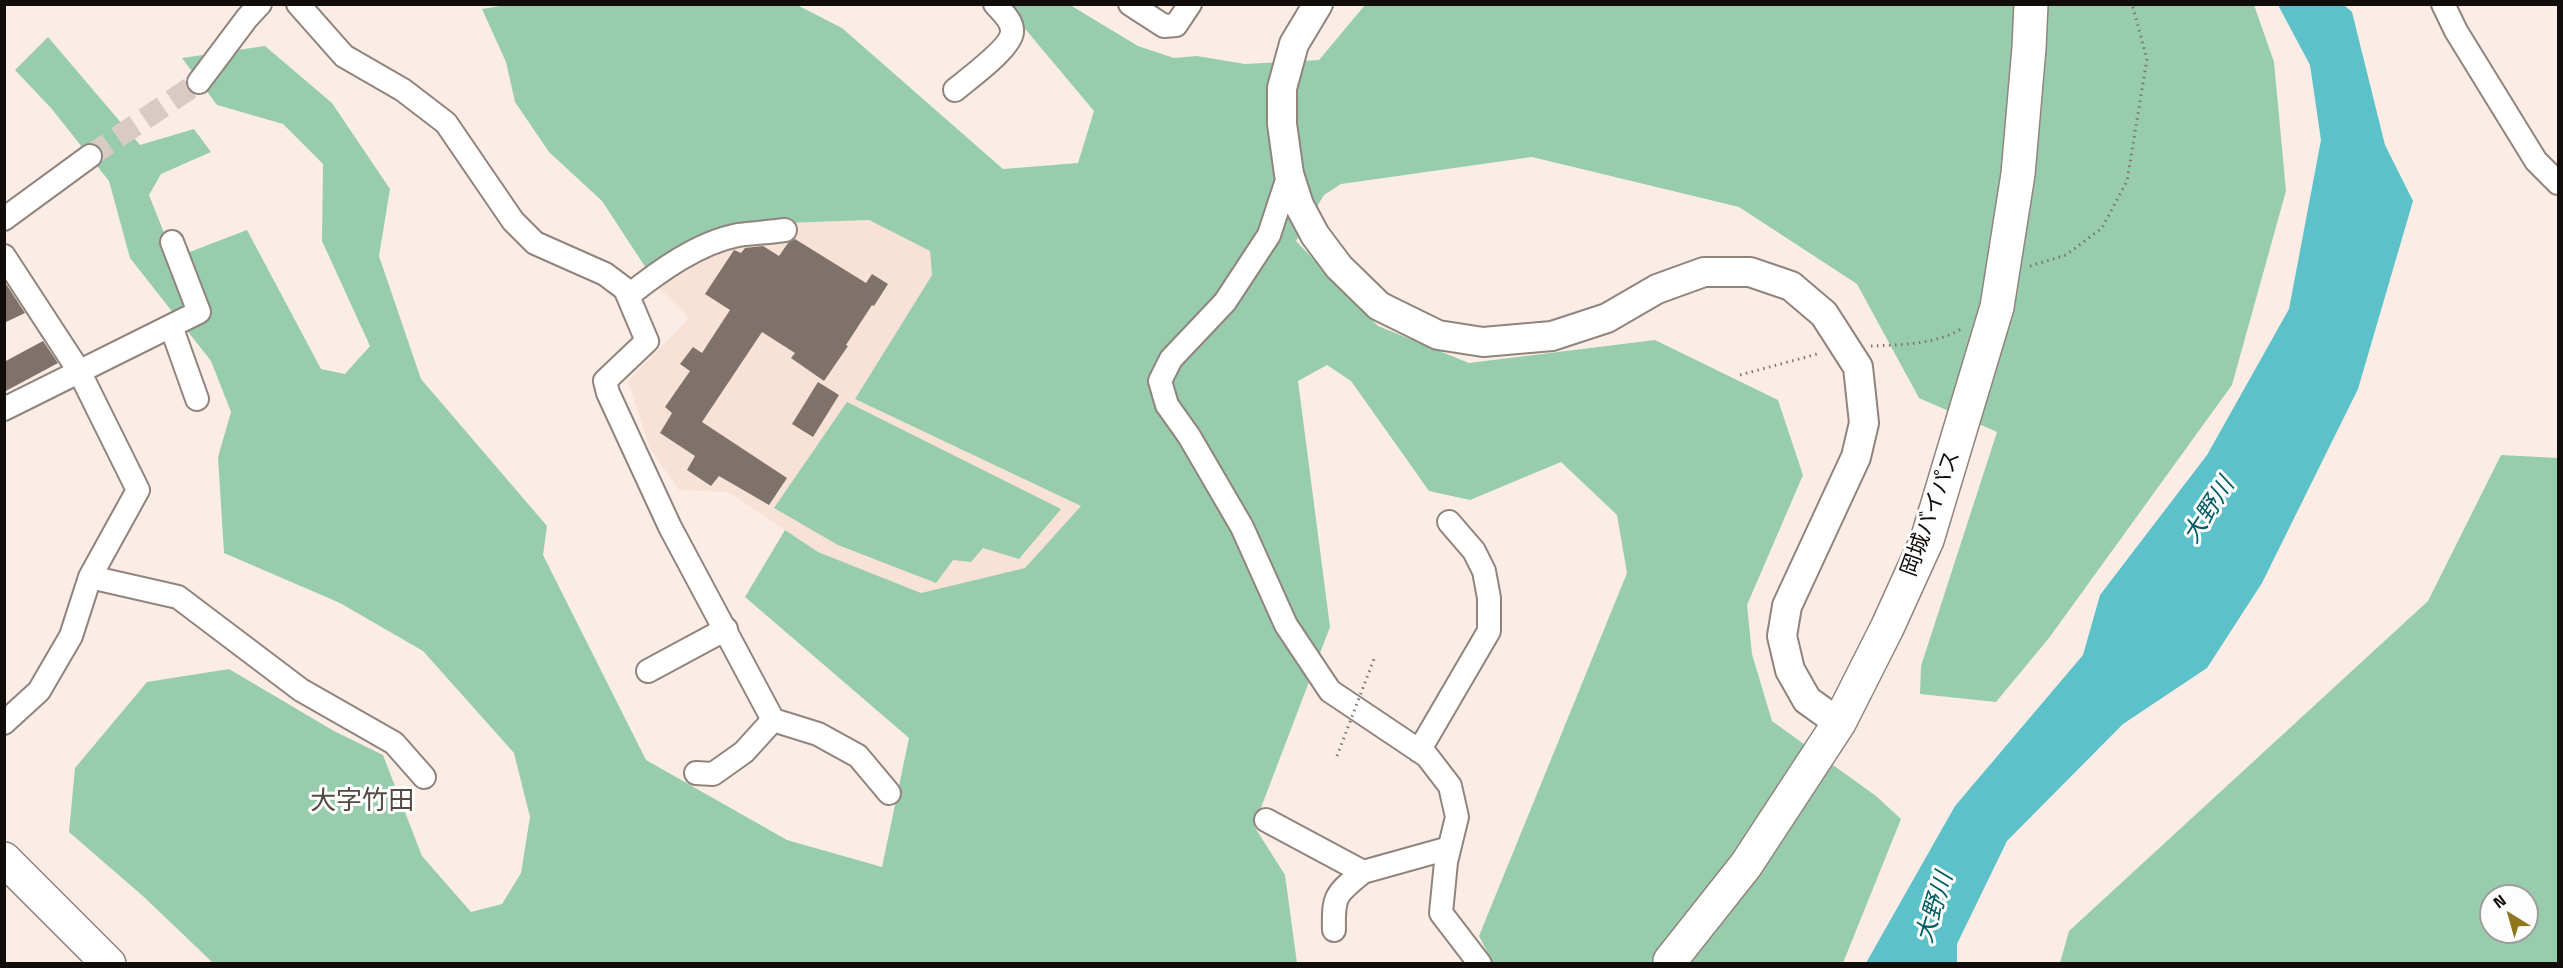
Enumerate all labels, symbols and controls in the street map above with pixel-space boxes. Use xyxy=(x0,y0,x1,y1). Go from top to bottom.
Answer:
street label: 岡城バイパス xyxy=(1897,447,1967,581)
water label: 大野川 xyxy=(2178,473,2242,549)
district label: 大字竹田 xyxy=(310,787,414,819)
water label: 大野川 xyxy=(1912,869,1960,947)
north arrow xyxy=(2479,884,2539,944)
text: N xyxy=(2488,888,2511,914)

